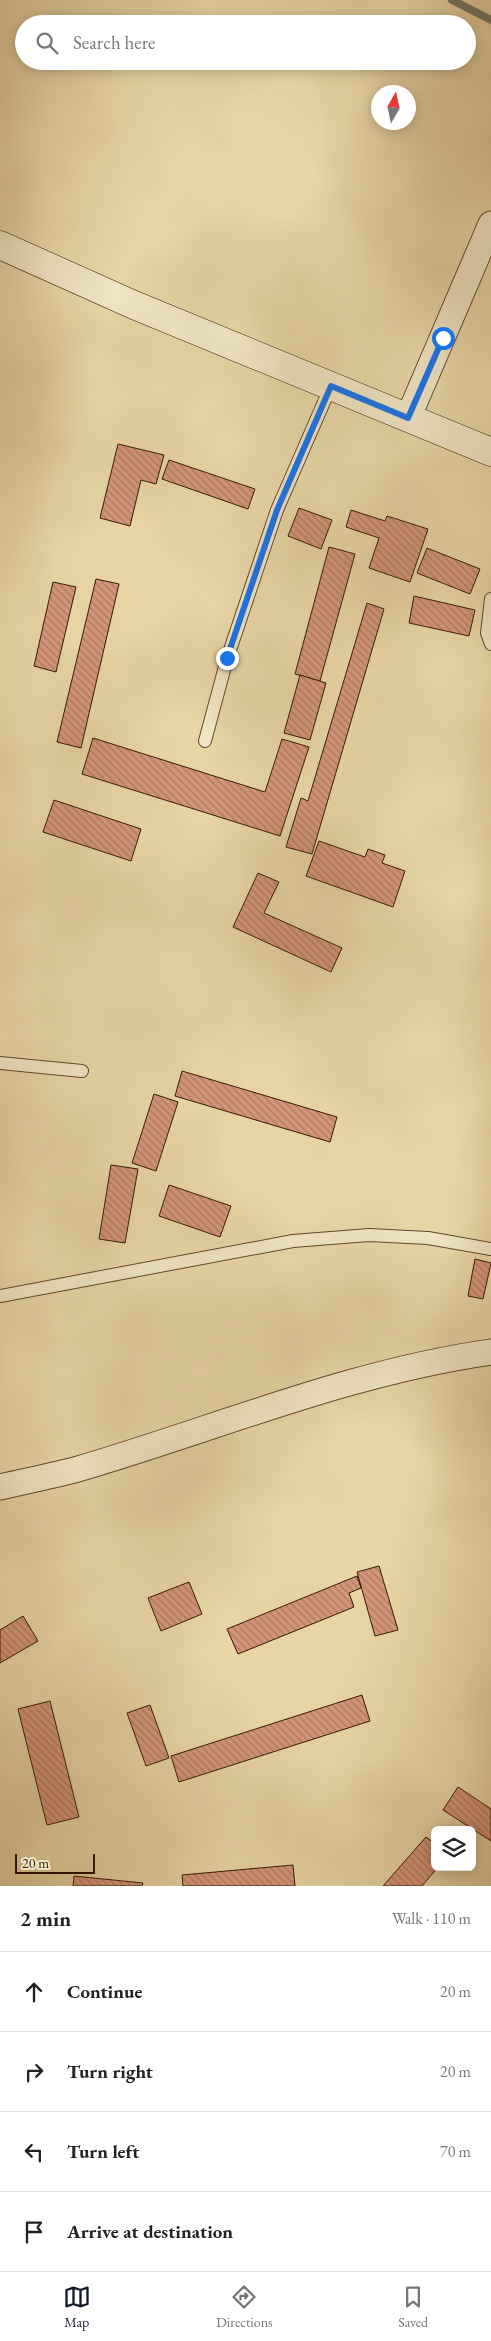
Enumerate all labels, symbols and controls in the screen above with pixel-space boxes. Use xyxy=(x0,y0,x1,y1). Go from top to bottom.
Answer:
search box xyxy=(15,15,476,70)
icon: search xyxy=(33,29,61,57)
text: Search here xyxy=(73,30,155,55)
north arrow xyxy=(371,85,416,130)
route start xyxy=(432,327,455,350)
route end xyxy=(216,647,239,670)
map controls xyxy=(431,1826,476,1871)
button: layers xyxy=(431,1826,476,1871)
scale bar xyxy=(15,1851,95,1874)
text: 20 m xyxy=(22,1854,49,1872)
text: 2 min xyxy=(20,1905,71,1932)
text: Walk · 110 m xyxy=(392,1908,471,1929)
icon: ahead xyxy=(20,1978,48,2006)
text: Continue xyxy=(67,1979,142,2004)
text: 20 m xyxy=(440,1981,471,2002)
icon: right xyxy=(20,2058,48,2086)
text: Turn right xyxy=(67,2059,153,2084)
text: 20 m xyxy=(440,2061,471,2082)
icon: left xyxy=(20,2138,48,2166)
text: Turn left xyxy=(67,2139,139,2164)
text: 70 m xyxy=(440,2141,471,2162)
icon: arrive xyxy=(20,2218,48,2246)
text: Arrive at destination xyxy=(67,2219,233,2244)
tab: Map xyxy=(63,2283,91,2331)
tab: Directions xyxy=(216,2283,273,2331)
tab: Saved xyxy=(398,2283,428,2331)

